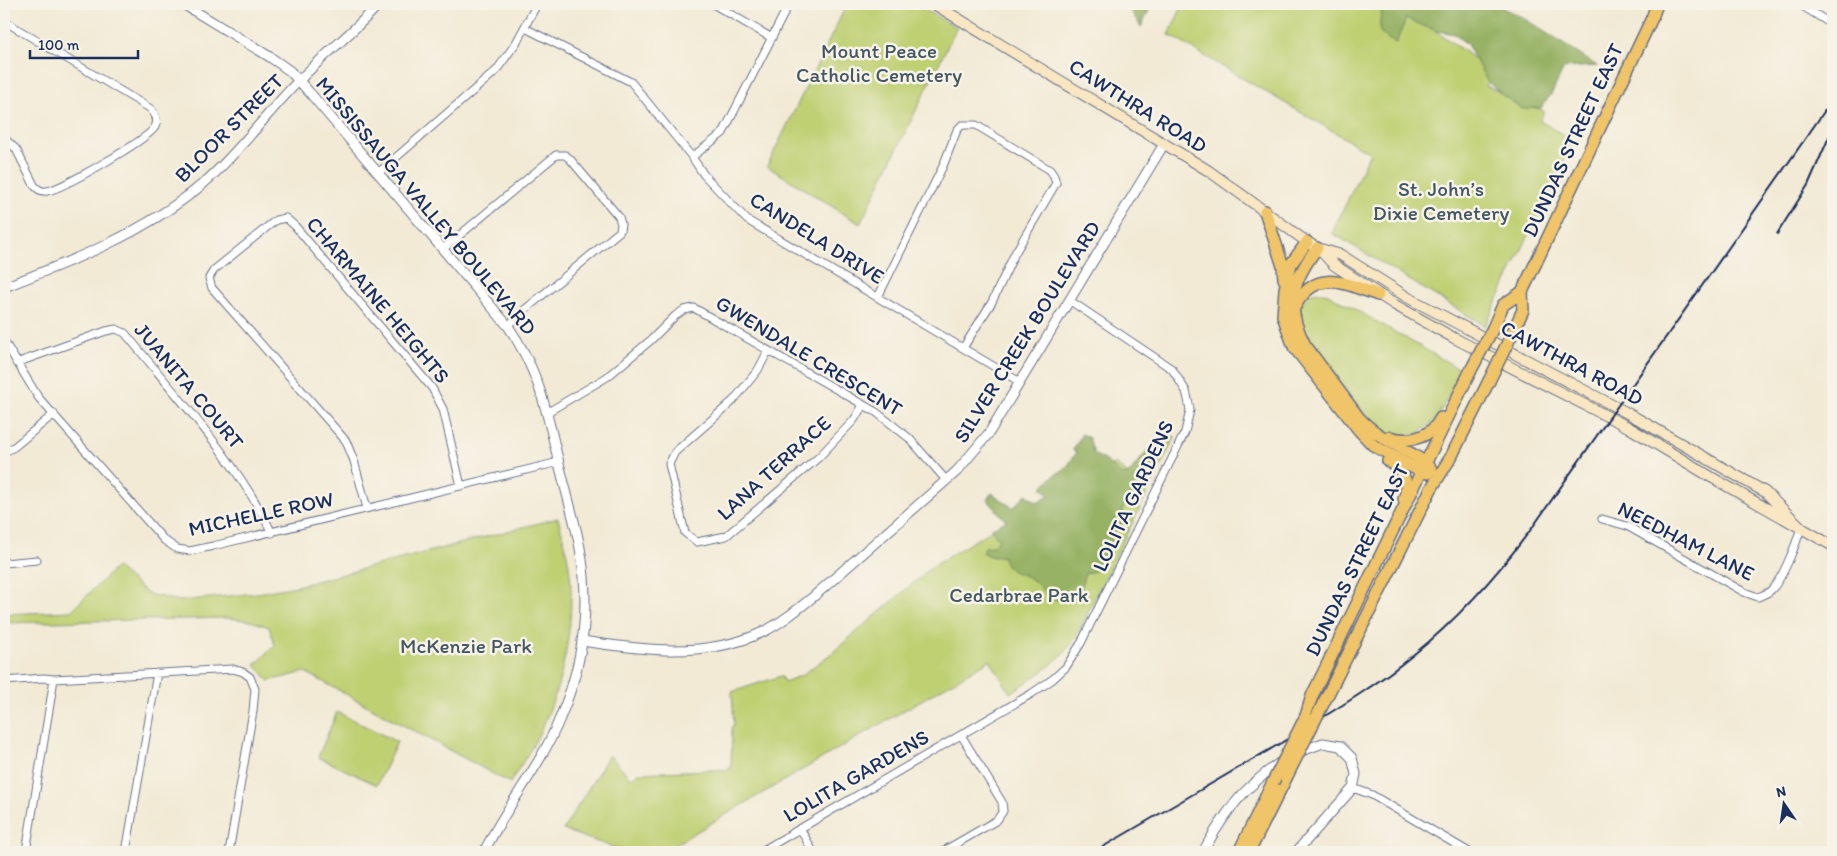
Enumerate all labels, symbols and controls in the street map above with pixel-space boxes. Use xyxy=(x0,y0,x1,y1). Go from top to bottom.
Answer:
scale bar xyxy=(30,28,138,60)
text: 100 m xyxy=(38,36,80,54)
park label: Mount Peace Catholic Cemetery xyxy=(796,38,962,87)
street label: DUNDAS STREET EAST xyxy=(1517,39,1628,241)
street label: CAWTHRA ROAD xyxy=(1065,53,1212,158)
street label: BLOOR STREET xyxy=(169,68,288,187)
street label: MISSISSAUGA VALLEY BOULEVARD xyxy=(311,71,542,340)
park label: St. John’s Dixie Cemetery xyxy=(1373,176,1509,225)
street label: CANDELA DRIVE xyxy=(745,186,889,289)
street label: CHARMAINE HEIGHTS xyxy=(302,211,455,388)
street label: SILVER CREEK BOULEVARD xyxy=(948,216,1105,447)
street label: GWENDALE CRESCENT xyxy=(711,290,907,421)
street label: CAWTHRA ROAD xyxy=(1497,314,1648,411)
street label: JUANITA COURT xyxy=(129,318,250,454)
street label: LANA TERRACE xyxy=(712,410,836,525)
street label: LOLITA GARDENS xyxy=(1087,416,1179,575)
street label: DUNDAS STREET EAST xyxy=(1299,459,1414,660)
street label: MICHELLE ROW xyxy=(186,486,336,541)
street label: NEEDHAM LANE xyxy=(1614,495,1759,586)
park label: Cedarbrae Park xyxy=(949,582,1089,607)
park label: McKenzie Park xyxy=(400,633,532,658)
street label: LOLITA GARDENS xyxy=(778,724,933,827)
north arrow xyxy=(1760,778,1810,828)
text: N xyxy=(1775,782,1788,801)

